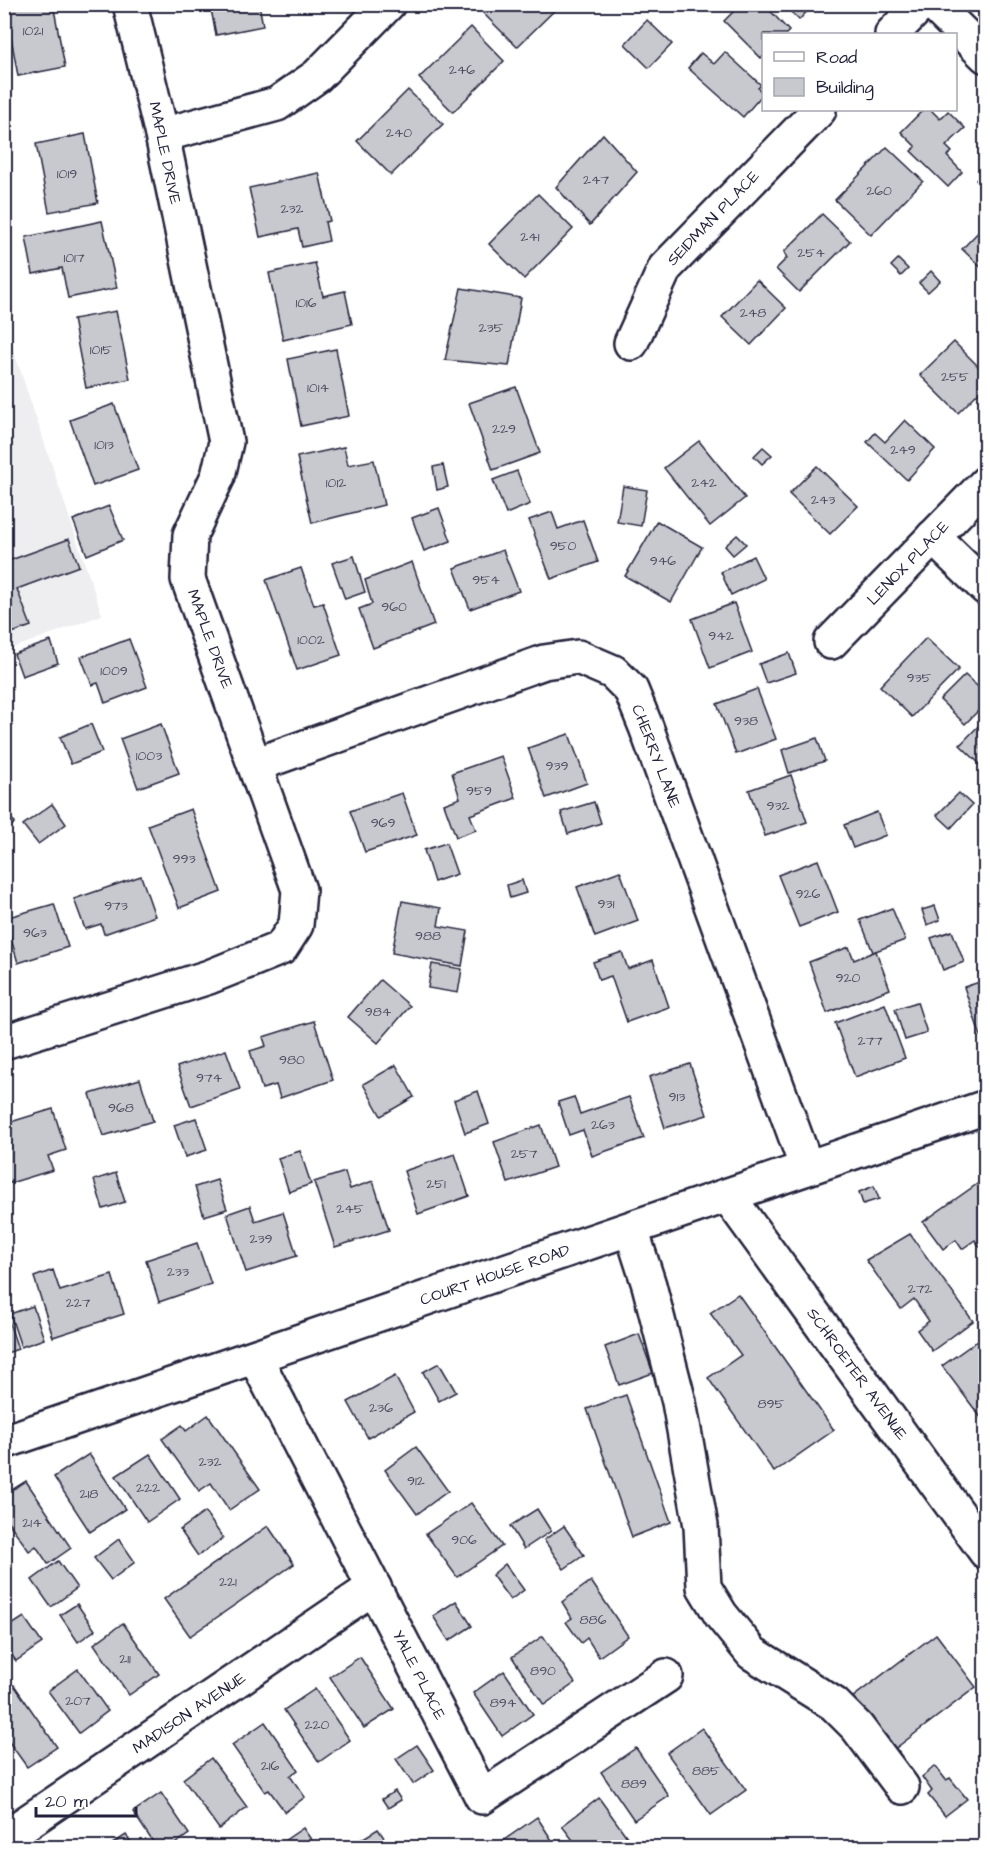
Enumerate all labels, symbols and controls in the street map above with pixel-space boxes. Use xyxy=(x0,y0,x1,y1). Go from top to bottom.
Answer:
house number: 1021 xyxy=(23,21,43,41)
legend xyxy=(762,33,957,111)
text: Road xyxy=(816,45,857,70)
house number: 246 xyxy=(449,60,475,80)
text: Building xyxy=(816,75,874,101)
street label: MAPLE DRIVE xyxy=(143,100,187,207)
house number: 240 xyxy=(386,123,412,143)
house number: 1019 xyxy=(57,164,77,184)
street label: SEIDMAN PLACE xyxy=(662,165,765,271)
house number: 247 xyxy=(583,170,609,190)
house number: 260 xyxy=(866,181,892,201)
house number: 232 xyxy=(280,199,304,219)
house number: 241 xyxy=(520,227,540,247)
house number: 254 xyxy=(797,243,825,263)
house number: 1017 xyxy=(63,248,85,268)
house number: 1016 xyxy=(295,293,317,313)
house number: 248 xyxy=(740,303,766,323)
house number: 235 xyxy=(478,318,504,338)
house number: 1015 xyxy=(90,340,112,360)
house number: 255 xyxy=(941,367,969,387)
house number: 1014 xyxy=(307,378,329,398)
house number: 229 xyxy=(492,419,516,439)
house number: 1013 xyxy=(94,435,114,455)
house number: 249 xyxy=(890,440,916,460)
house number: 1012 xyxy=(326,473,346,493)
house number: 242 xyxy=(691,473,717,493)
house number: 243 xyxy=(811,490,835,510)
street label: LENOX PLACE xyxy=(862,516,954,610)
house number: 950 xyxy=(550,536,577,556)
house number: 946 xyxy=(650,551,676,571)
house number: 954 xyxy=(472,570,500,590)
street label: MAPLE DRIVE xyxy=(182,586,238,692)
house number: 960 xyxy=(381,597,407,617)
house number: 942 xyxy=(708,626,734,646)
house number: 1002 xyxy=(297,630,325,650)
house number: 1009 xyxy=(100,661,128,681)
house number: 935 xyxy=(906,668,932,688)
street label: CHERRY LANE xyxy=(626,701,686,811)
house number: 938 xyxy=(734,711,758,731)
house number: 1003 xyxy=(136,746,162,766)
house number: 939 xyxy=(545,756,569,776)
house number: 959 xyxy=(466,781,492,801)
house number: 932 xyxy=(766,796,790,816)
house number: 969 xyxy=(371,813,395,833)
house number: 993 xyxy=(172,849,196,869)
house number: 926 xyxy=(796,884,821,904)
house number: 931 xyxy=(598,894,615,914)
house number: 973 xyxy=(104,896,128,916)
house number: 963 xyxy=(23,923,47,943)
house number: 988 xyxy=(415,926,441,946)
house number: 920 xyxy=(836,968,861,988)
house number: 984 xyxy=(365,1002,392,1022)
house number: 277 xyxy=(857,1031,883,1051)
house number: 980 xyxy=(279,1050,305,1070)
house number: 974 xyxy=(196,1068,223,1088)
house number: 913 xyxy=(669,1087,685,1107)
house number: 968 xyxy=(108,1098,134,1118)
house number: 263 xyxy=(591,1115,615,1135)
house number: 257 xyxy=(511,1144,538,1164)
house number: 251 xyxy=(426,1174,446,1194)
house number: 245 xyxy=(336,1199,364,1219)
house number: 239 xyxy=(249,1229,273,1249)
street label: COURT HOUSE ROAD xyxy=(417,1239,573,1311)
house number: 233 xyxy=(167,1262,189,1282)
house number: 272 xyxy=(908,1279,932,1299)
house number: 227 xyxy=(66,1293,91,1313)
street label: SCHROETER AVENUE xyxy=(802,1303,913,1445)
house number: 895 xyxy=(758,1394,785,1414)
house number: 236 xyxy=(369,1398,393,1418)
house number: 232 xyxy=(198,1452,222,1472)
house number: 912 xyxy=(407,1471,425,1491)
house number: 222 xyxy=(136,1478,160,1498)
house number: 218 xyxy=(80,1484,98,1504)
house number: 214 xyxy=(22,1513,42,1533)
house number: 906 xyxy=(451,1530,477,1550)
house number: 221 xyxy=(219,1572,237,1592)
house number: 886 xyxy=(580,1610,607,1630)
street label: YALE PLACE xyxy=(387,1626,451,1724)
house number: 211 xyxy=(119,1649,131,1669)
house number: 890 xyxy=(530,1661,556,1681)
street label: MADISON AVENUE xyxy=(128,1667,250,1759)
house number: 207 xyxy=(65,1691,91,1711)
house number: 894 xyxy=(490,1693,517,1713)
house number: 220 xyxy=(305,1715,330,1735)
house number: 216 xyxy=(261,1756,280,1776)
house number: 885 xyxy=(692,1761,720,1781)
house number: 889 xyxy=(621,1774,647,1794)
scale bar xyxy=(36,1780,136,1818)
text: 20 m xyxy=(45,1789,88,1814)

